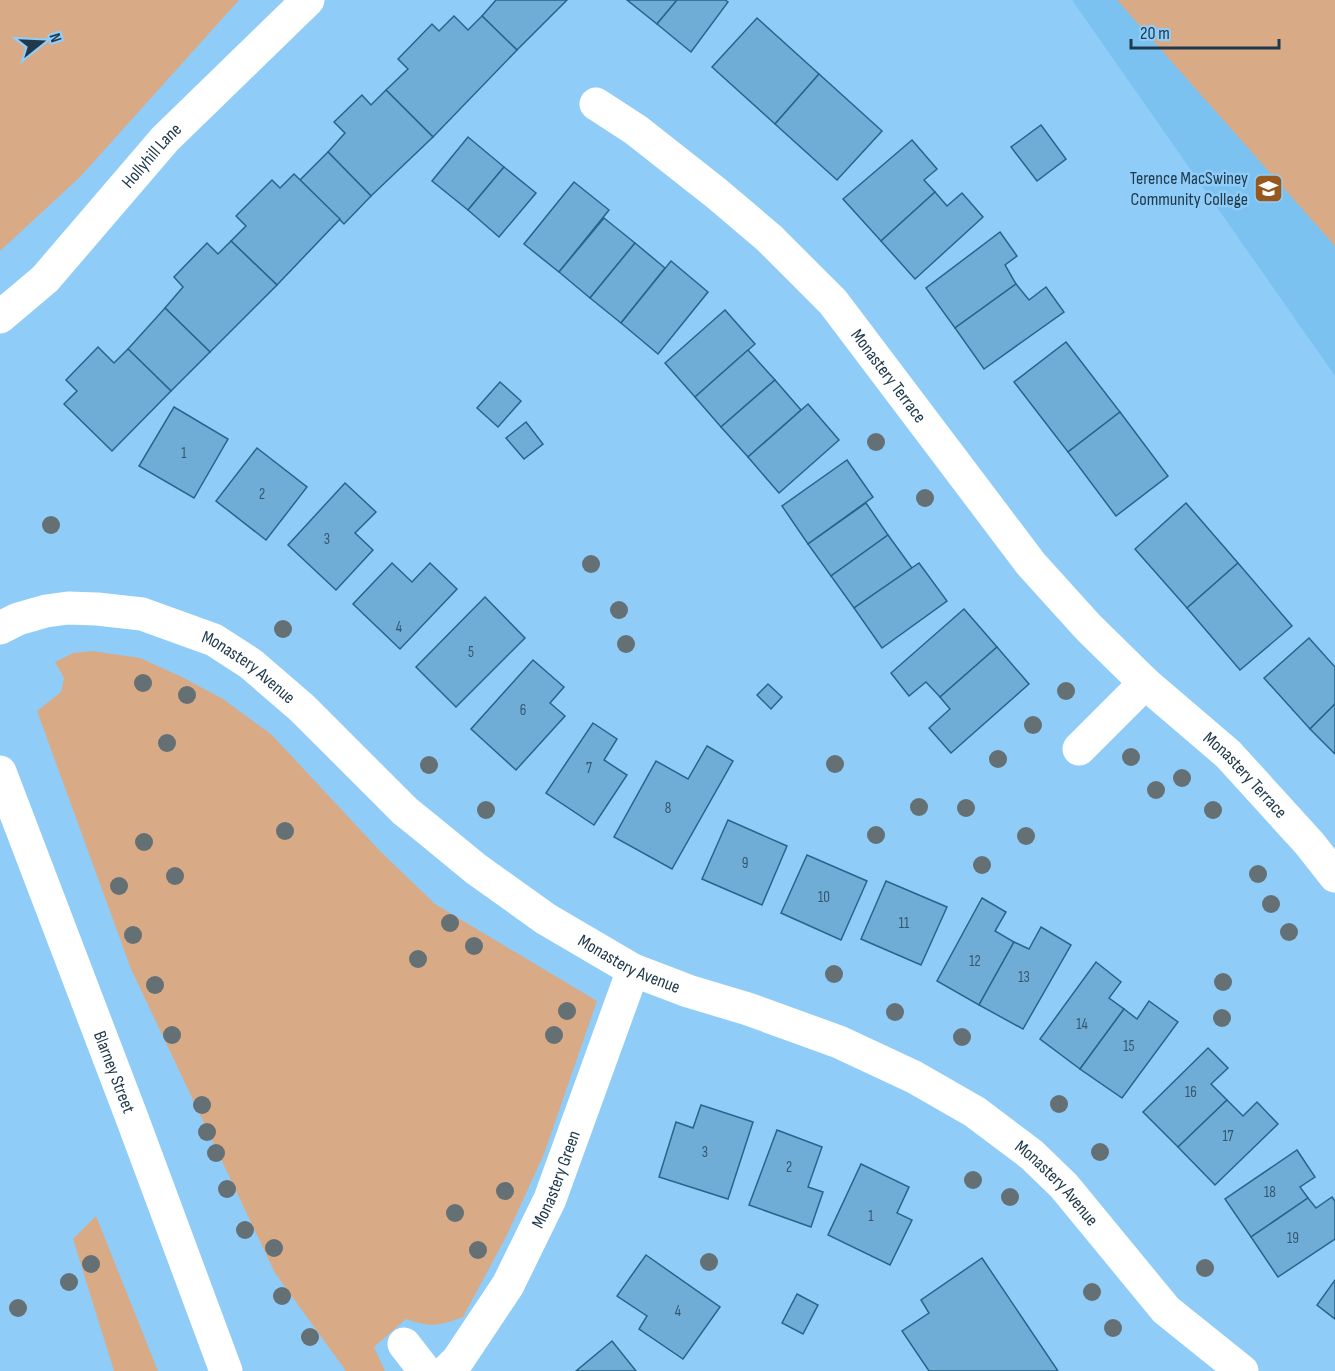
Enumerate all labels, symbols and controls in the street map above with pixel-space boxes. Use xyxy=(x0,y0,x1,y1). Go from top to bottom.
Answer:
north arrow xyxy=(12,12,72,72)
scale bar xyxy=(1131,12,1280,50)
text: 20 m xyxy=(1140,23,1170,44)
text: N xyxy=(44,31,65,45)
street label: Hollyhill Lane xyxy=(118,119,186,193)
place label: Terence MacSwiney Community College xyxy=(1130,168,1248,210)
school or university icon: Terence MacSwiney Community College xyxy=(1253,172,1285,204)
street label: Monastery Terrace xyxy=(846,325,930,427)
house number: 1 xyxy=(181,444,187,463)
house number: 2 xyxy=(259,485,265,504)
house number: 3 xyxy=(324,530,330,549)
house number: 4 xyxy=(396,618,402,637)
street label: Monastery Avenue xyxy=(199,627,299,708)
house number: 5 xyxy=(468,643,474,662)
house number: 6 xyxy=(520,701,526,720)
street label: Monastery Terrace xyxy=(1199,728,1291,823)
house number: 7 xyxy=(586,759,592,778)
house number: 8 xyxy=(665,799,671,818)
house number: 9 xyxy=(742,854,748,873)
house number: 10 xyxy=(818,888,830,907)
house number: 11 xyxy=(899,914,910,933)
street label: Monastery Avenue xyxy=(574,930,683,998)
house number: 12 xyxy=(969,952,981,971)
house number: 13 xyxy=(1018,968,1030,987)
house number: 14 xyxy=(1076,1015,1088,1034)
street label: Blarney Street xyxy=(89,1028,139,1117)
house number: 15 xyxy=(1123,1037,1135,1056)
house number: 16 xyxy=(1185,1083,1197,1102)
house number: 17 xyxy=(1222,1127,1234,1146)
street label: Monastery Green xyxy=(527,1128,585,1232)
street label: Monastery Avenue xyxy=(1011,1136,1102,1230)
house number: 3 xyxy=(702,1143,708,1162)
house number: 2 xyxy=(786,1158,792,1177)
house number: 18 xyxy=(1264,1183,1276,1202)
house number: 1 xyxy=(868,1207,874,1226)
house number: 19 xyxy=(1287,1229,1299,1248)
house number: 4 xyxy=(675,1302,681,1321)

